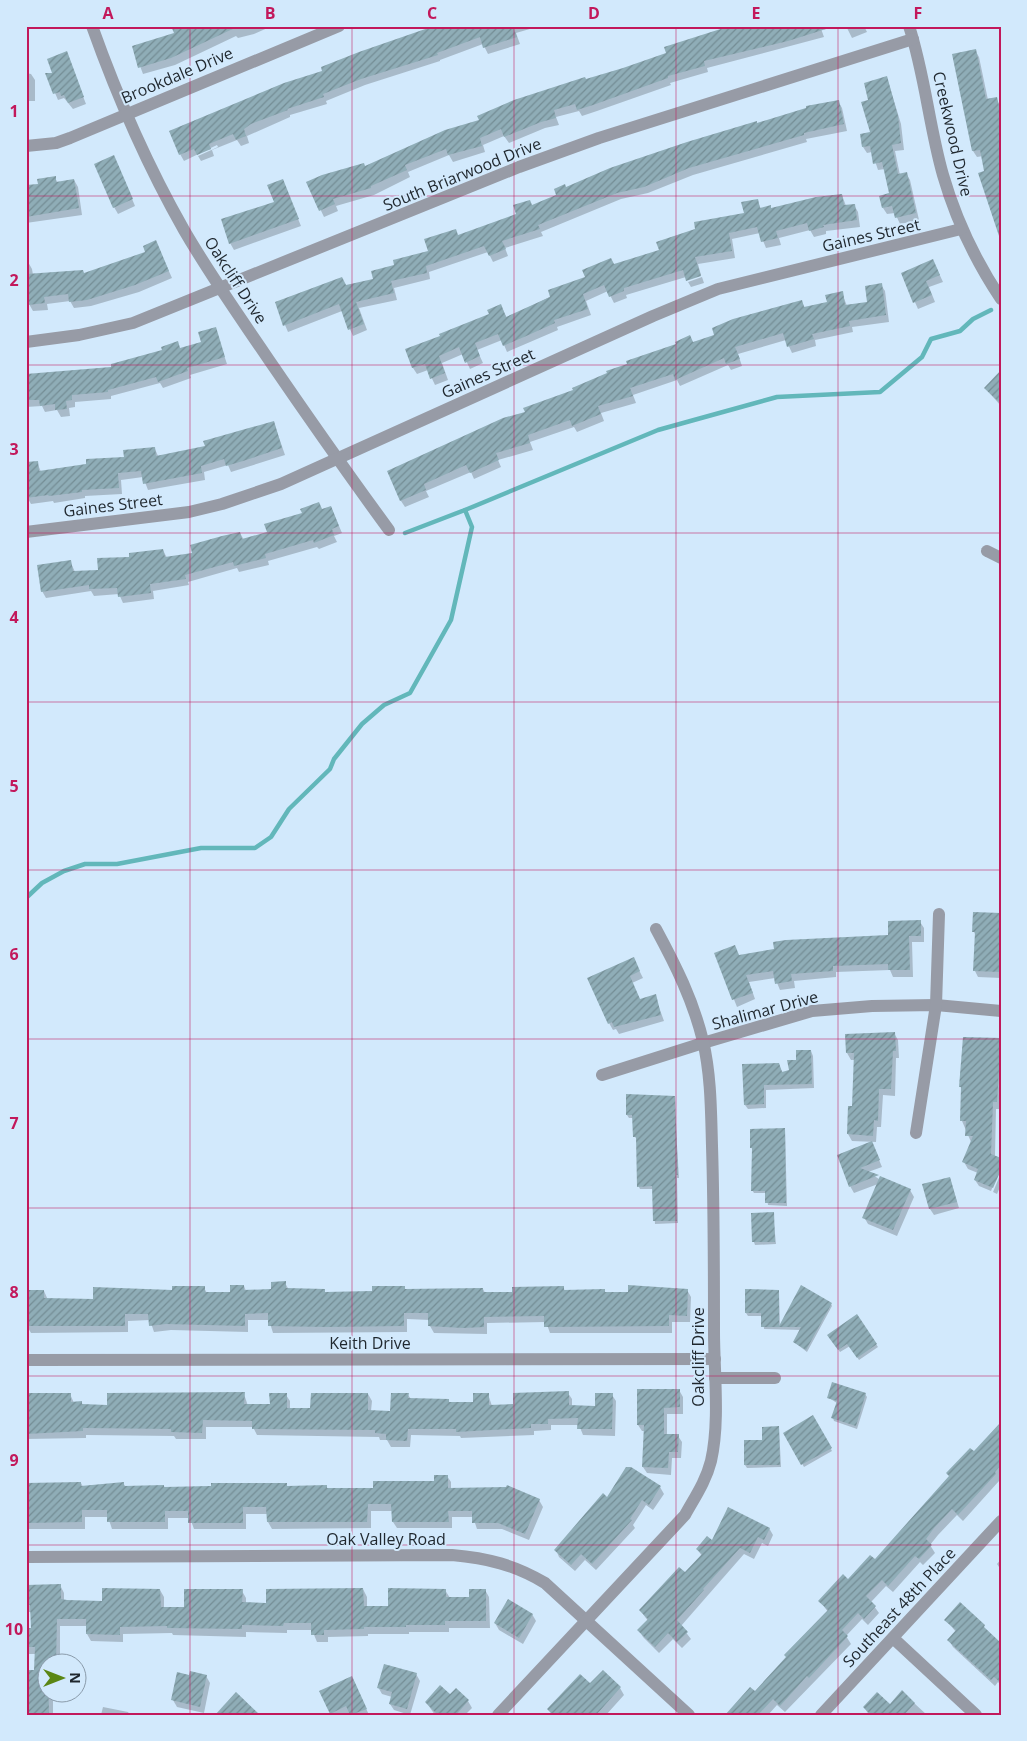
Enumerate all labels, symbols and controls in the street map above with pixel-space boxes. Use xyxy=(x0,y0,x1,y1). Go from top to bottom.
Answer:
text: A xyxy=(102,2,114,24)
text: B xyxy=(265,2,275,24)
text: C xyxy=(427,2,437,24)
text: D xyxy=(588,2,600,24)
text: E xyxy=(752,2,761,24)
text: F xyxy=(914,2,922,24)
street label: Brookdale Drive xyxy=(118,42,236,108)
street label: Creekwood Drive xyxy=(928,69,978,199)
text: 1 xyxy=(9,100,19,122)
street label: South Briarwood Drive xyxy=(380,132,544,216)
street label: Gaines Street xyxy=(820,213,922,257)
street label: Oakcliff Drive xyxy=(200,232,272,328)
text: 2 xyxy=(9,269,19,291)
street label: Gaines Street xyxy=(438,343,538,403)
text: 3 xyxy=(9,438,19,460)
street label: Gaines Street xyxy=(62,488,164,522)
text: 4 xyxy=(9,606,19,628)
text: 5 xyxy=(9,775,19,797)
text: 6 xyxy=(9,943,19,965)
street label: Shalimar Drive xyxy=(709,985,821,1035)
text: 7 xyxy=(9,1112,19,1134)
text: 8 xyxy=(9,1281,19,1303)
street label: Oakcliff Drive xyxy=(687,1307,709,1407)
street label: Keith Drive xyxy=(329,1332,411,1354)
text: 9 xyxy=(9,1449,19,1471)
street label: Oak Valley Road xyxy=(326,1528,446,1550)
street label: Southeast 48th Place xyxy=(838,1542,960,1672)
text: 10 xyxy=(5,1618,23,1640)
north arrow xyxy=(38,1654,88,1704)
text: N xyxy=(66,1672,85,1684)

